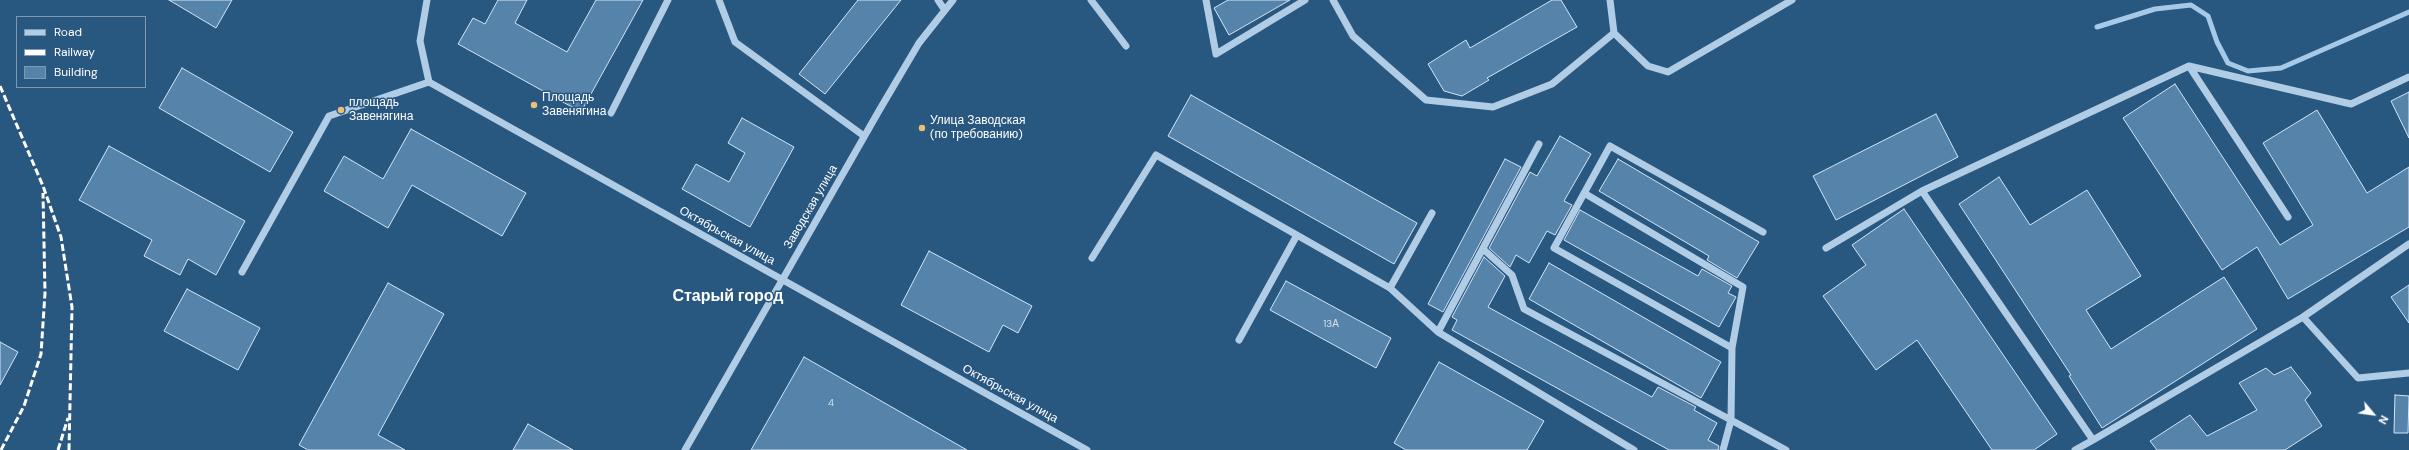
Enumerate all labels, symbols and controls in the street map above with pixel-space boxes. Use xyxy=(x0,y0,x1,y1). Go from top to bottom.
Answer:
legend xyxy=(16,16,146,88)
text: Road xyxy=(54,24,82,40)
text: Railway xyxy=(54,44,95,60)
text: Building xyxy=(54,64,98,80)
place label: Площадь Завенягина xyxy=(542,91,606,119)
place label: площадь Завенягина xyxy=(349,96,413,124)
marker: Площадь Завенягина xyxy=(529,100,539,110)
marker: площадь Завенягина xyxy=(336,105,346,115)
place label: Улица Заводская (по требованию) xyxy=(930,114,1026,142)
marker: Улица Заводская (по требованию) xyxy=(917,123,927,133)
street label: Заводская улица xyxy=(781,163,841,251)
street label: Октябрьская улица xyxy=(677,204,777,268)
district label: Старый город xyxy=(672,287,784,307)
house number: 13А xyxy=(1323,318,1339,330)
street label: Октябрьская улица xyxy=(960,362,1060,426)
north arrow xyxy=(2353,394,2393,434)
house number: 4 xyxy=(828,397,834,409)
text: N xyxy=(2375,413,2392,427)

